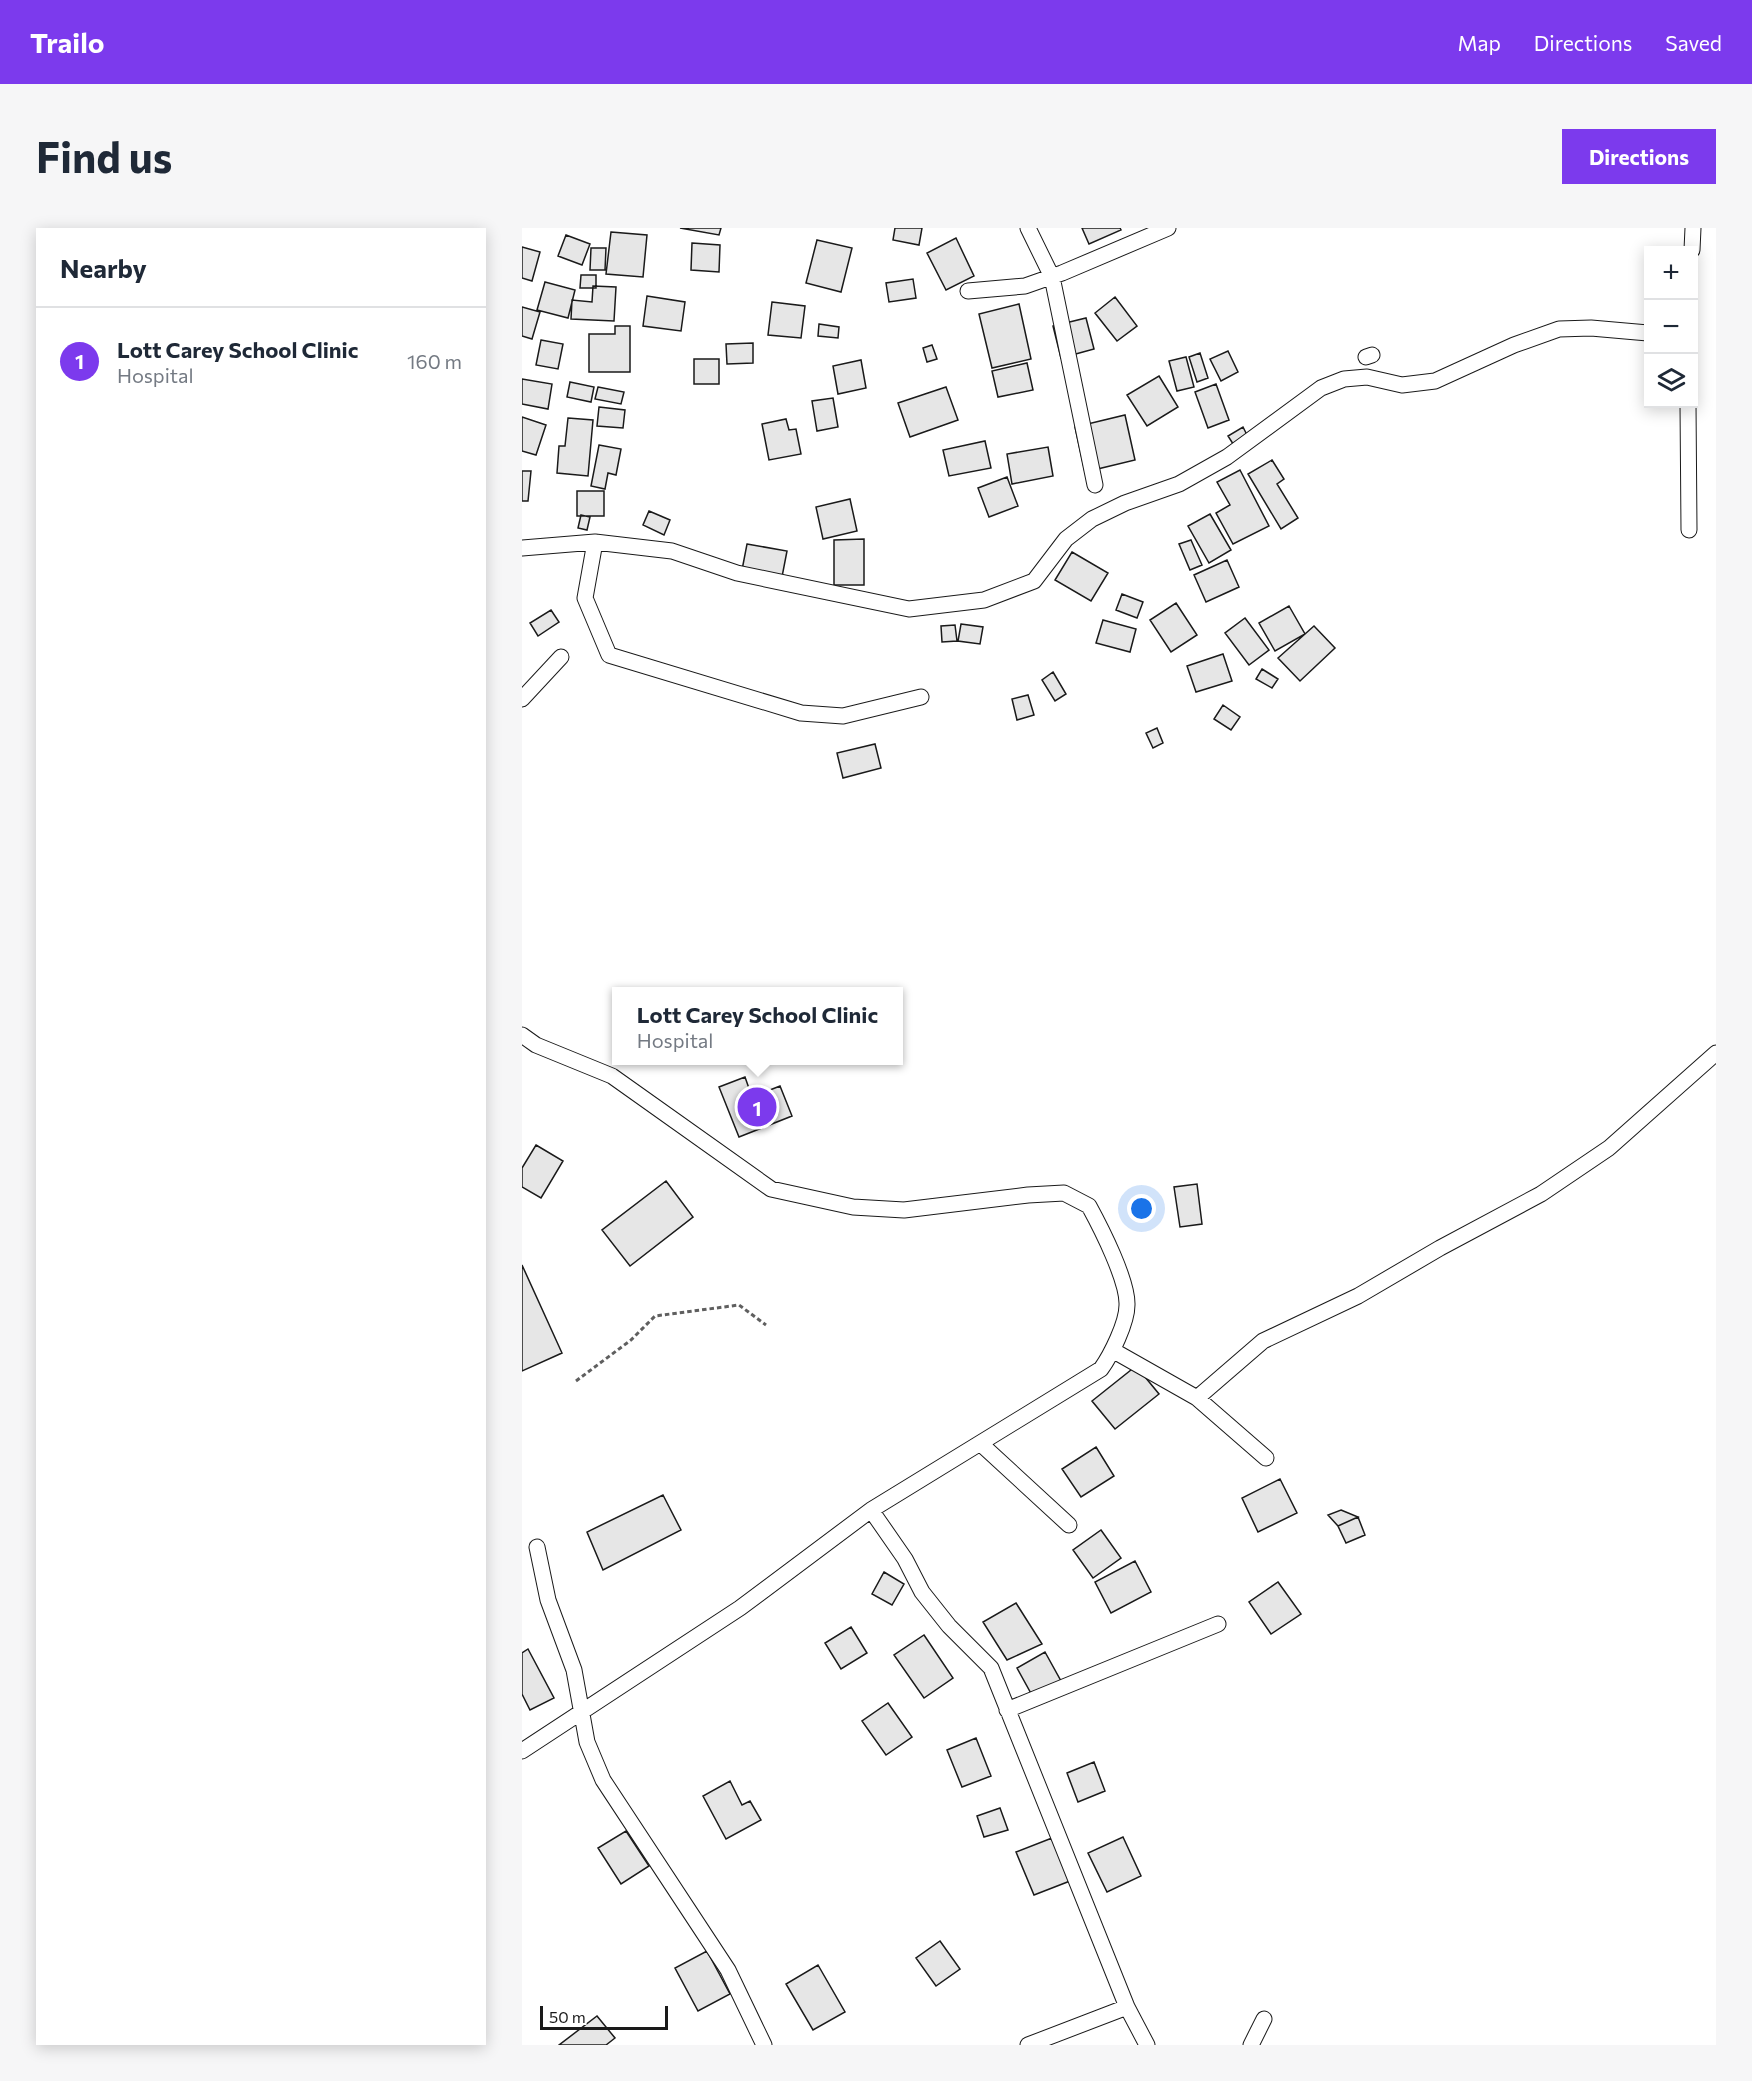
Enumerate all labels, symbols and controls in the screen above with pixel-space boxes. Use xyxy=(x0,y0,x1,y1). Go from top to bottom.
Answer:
text: Trailo xyxy=(30,25,105,59)
text: Map xyxy=(1458,30,1501,55)
text: Directions xyxy=(1534,30,1632,55)
text: Saved xyxy=(1665,30,1722,55)
button: Directions xyxy=(1562,129,1716,184)
text: Find us xyxy=(36,130,172,182)
map controls xyxy=(1644,246,1698,408)
button: + xyxy=(1644,246,1698,300)
text: Nearby xyxy=(60,252,147,283)
button: − xyxy=(1644,300,1698,354)
text: Lott Carey School Clinic xyxy=(117,336,358,363)
text: 1 xyxy=(75,349,84,373)
text: 160 m xyxy=(407,349,462,373)
button: layers xyxy=(1644,354,1698,408)
text: Hospital xyxy=(117,363,194,387)
popup xyxy=(612,987,903,1065)
text: Lott Carey School Clinic xyxy=(637,1001,878,1028)
text: Hospital xyxy=(637,1028,713,1052)
pin: 1 xyxy=(738,1084,776,1130)
your location xyxy=(1127,1194,1156,1223)
scale bar xyxy=(540,2003,668,2030)
text: 50 m xyxy=(549,2007,586,2026)

